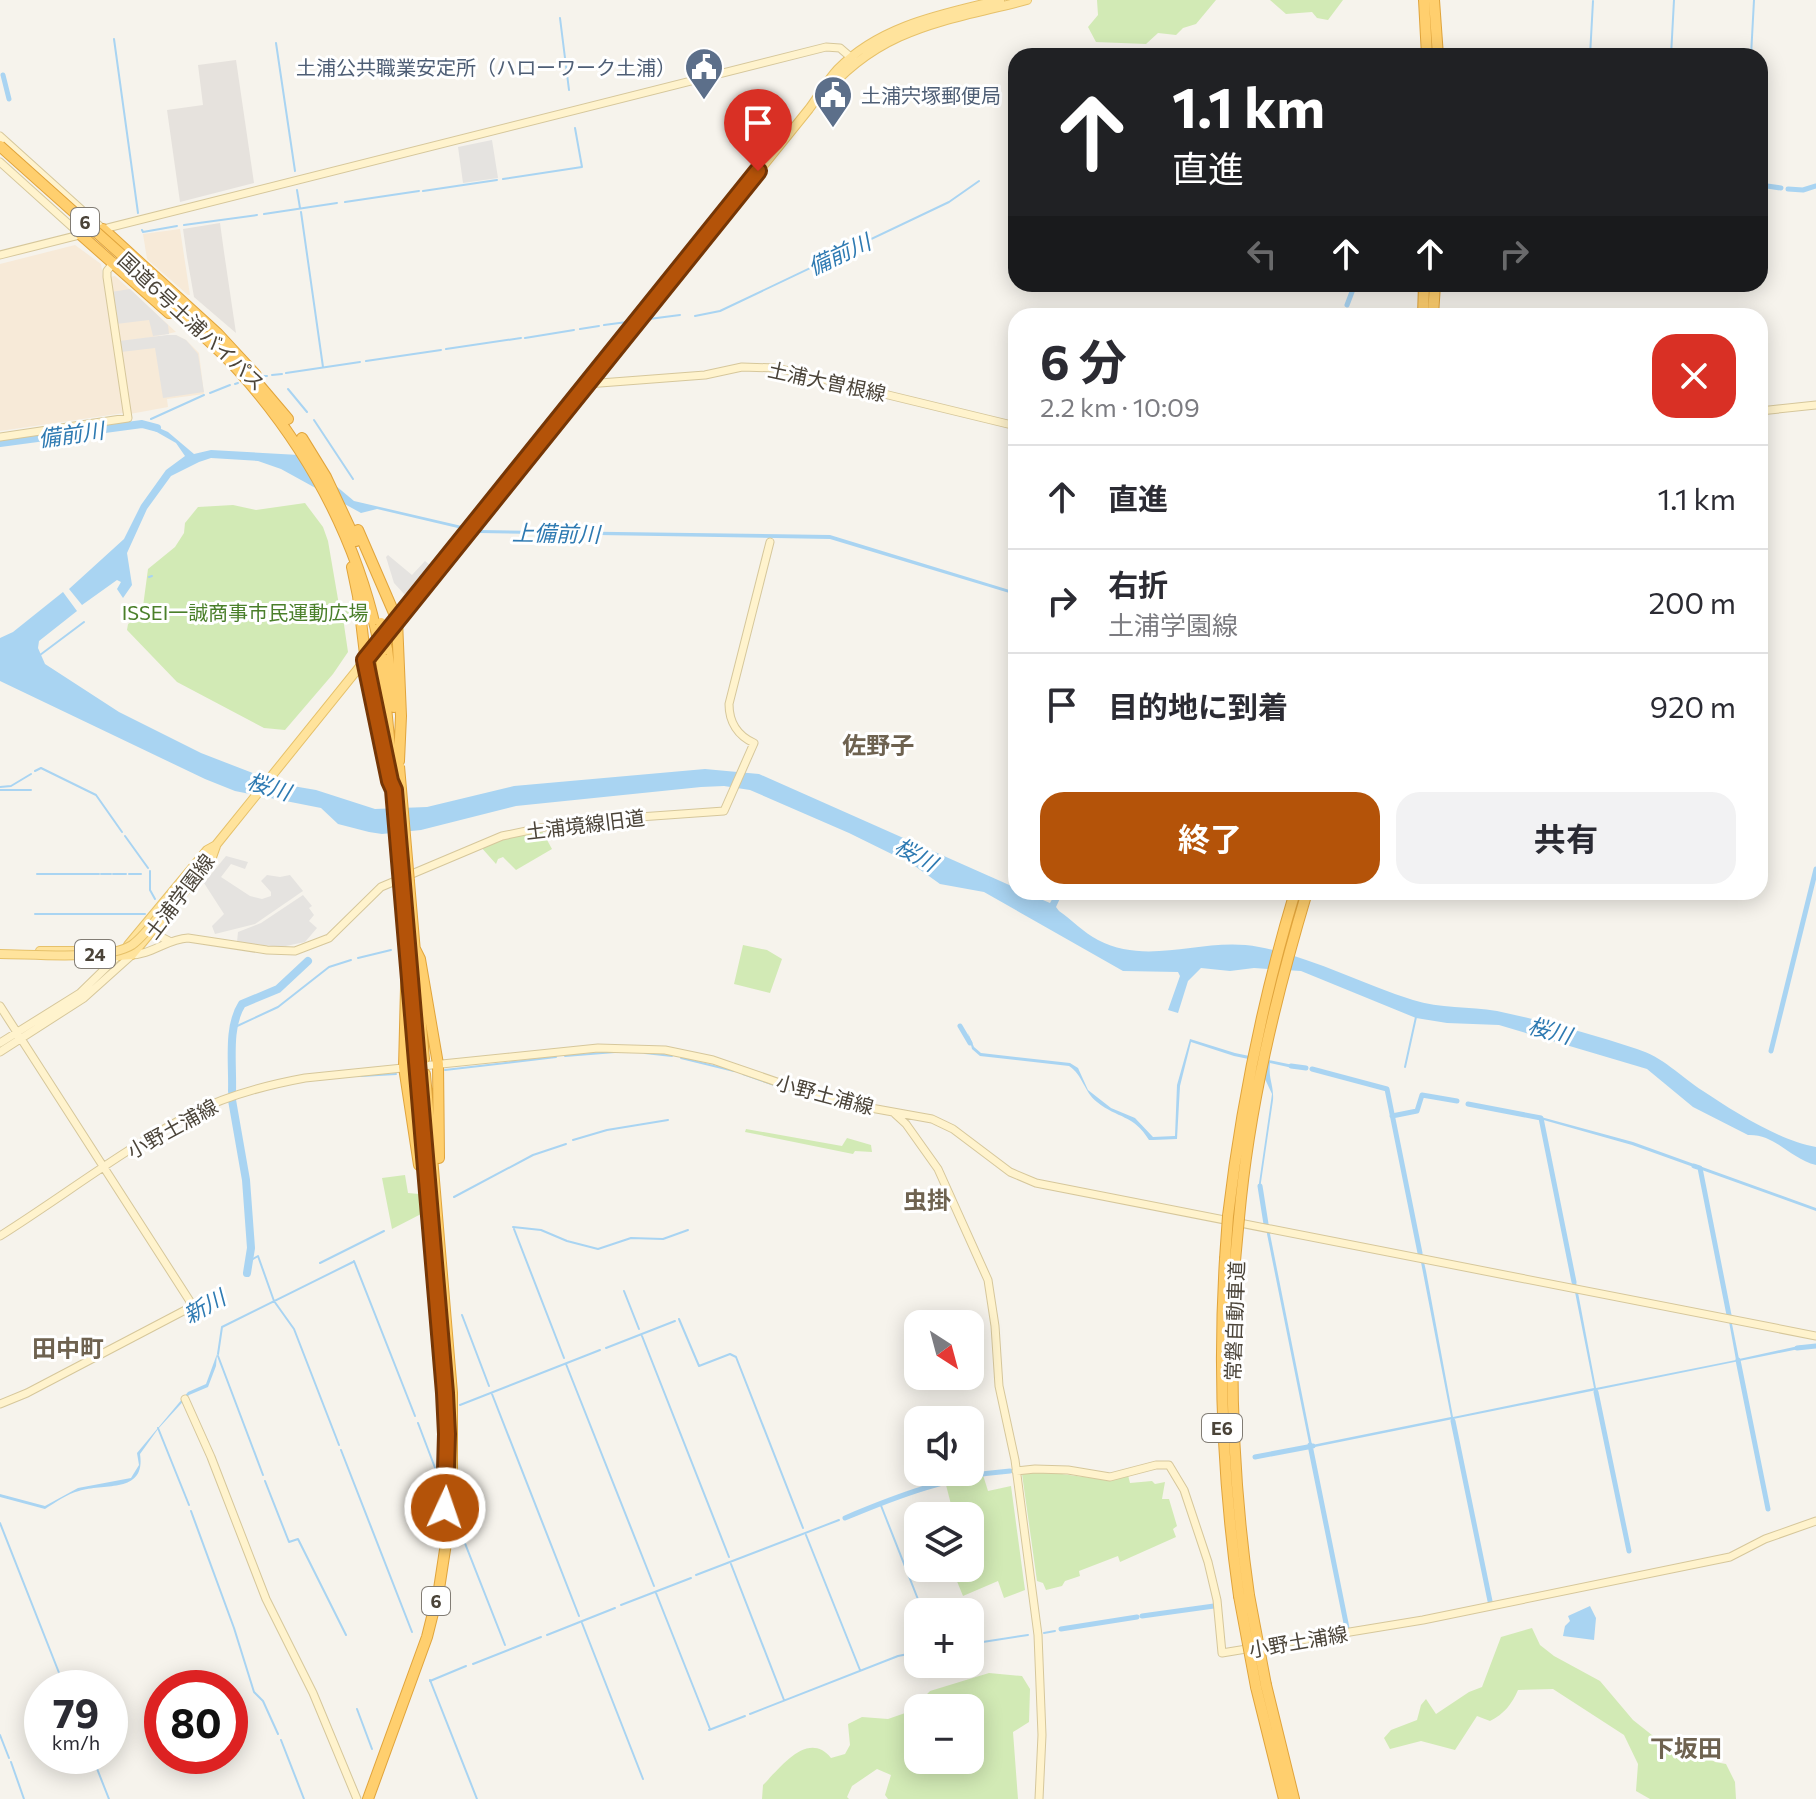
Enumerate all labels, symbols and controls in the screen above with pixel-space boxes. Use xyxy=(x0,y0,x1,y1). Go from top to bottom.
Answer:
public building icon: 土浦公共職業安定所（ハローワーク土浦） xyxy=(683,46,725,101)
place label: 土浦公共職業安定所（ハローワーク土浦） xyxy=(296,55,676,79)
text: 1.1 km xyxy=(1172,71,1325,140)
public building icon: 土浦宍塚郵便局 xyxy=(812,74,854,129)
icon: ahead xyxy=(1040,80,1144,184)
place label: 土浦宍塚郵便局 xyxy=(861,83,1001,107)
pin xyxy=(724,89,792,171)
icon: arrive xyxy=(736,101,780,145)
text: 直進 xyxy=(1172,145,1244,189)
road number: 6 xyxy=(71,208,99,236)
water label: 備前川 xyxy=(803,227,876,280)
icon: left xyxy=(1240,232,1284,276)
icon: ahead xyxy=(1324,232,1368,276)
icon: ahead xyxy=(1408,232,1452,276)
icon: right xyxy=(1492,232,1536,276)
street label: 国道6号土浦バイパス xyxy=(114,247,270,395)
text: 6 分 xyxy=(1040,331,1127,390)
button: close xyxy=(1652,334,1736,418)
street label: 土浦大曽根線 xyxy=(766,357,888,405)
text: 2.2 km · 10:09 xyxy=(1040,391,1200,422)
water label: 備前川 xyxy=(36,416,108,452)
icon: ahead xyxy=(1040,475,1084,519)
text: 直進 xyxy=(1108,479,1168,516)
text: 1.1 km xyxy=(1657,479,1736,516)
water label: 上備前川 xyxy=(512,519,602,547)
text: 右折 xyxy=(1108,565,1168,602)
icon: right xyxy=(1040,579,1084,623)
text: 200 m xyxy=(1648,583,1736,620)
park label: ISSEI一誠商事市民運動広場 xyxy=(122,600,368,624)
text: 土浦学園線 xyxy=(1108,609,1238,640)
icon: arrive xyxy=(1040,683,1084,727)
text: 目的地に到着 xyxy=(1108,687,1288,724)
text: 920 m xyxy=(1650,687,1736,724)
district label: 佐野子 xyxy=(842,730,914,759)
water label: 桜川 xyxy=(244,767,296,806)
button: 終了 xyxy=(1040,792,1380,884)
button: 共有 xyxy=(1396,792,1736,884)
street label: 土浦境線旧道 xyxy=(524,805,646,843)
water label: 桜川 xyxy=(890,832,944,877)
street label: 土浦学園線 xyxy=(139,849,219,943)
road number: 24 xyxy=(75,940,115,968)
water label: 桜川 xyxy=(1525,1011,1577,1049)
street label: 小野土浦線 xyxy=(774,1069,876,1119)
street label: 小野土浦線 xyxy=(122,1093,222,1163)
district label: 虫掛 xyxy=(903,1185,951,1214)
street label: 常磐自動車道 xyxy=(1220,1261,1248,1381)
water label: 新川 xyxy=(178,1283,232,1328)
north arrow xyxy=(904,1310,984,1390)
map controls xyxy=(904,1310,984,1774)
district label: 田中町 xyxy=(32,1333,104,1362)
button: sound xyxy=(904,1406,984,1486)
road number: E6 xyxy=(1202,1414,1242,1442)
position arrow xyxy=(403,1466,487,1550)
button: layers xyxy=(904,1502,984,1582)
road number: 6 xyxy=(422,1587,450,1615)
button: + xyxy=(904,1598,984,1678)
street label: 小野土浦線 xyxy=(1247,1620,1349,1662)
speed limit sign: 80 xyxy=(144,1670,248,1774)
text: 79 xyxy=(53,1687,99,1736)
button: − xyxy=(904,1694,984,1774)
text: km/h xyxy=(52,1730,100,1754)
district label: 下坂田 xyxy=(1650,1733,1722,1762)

